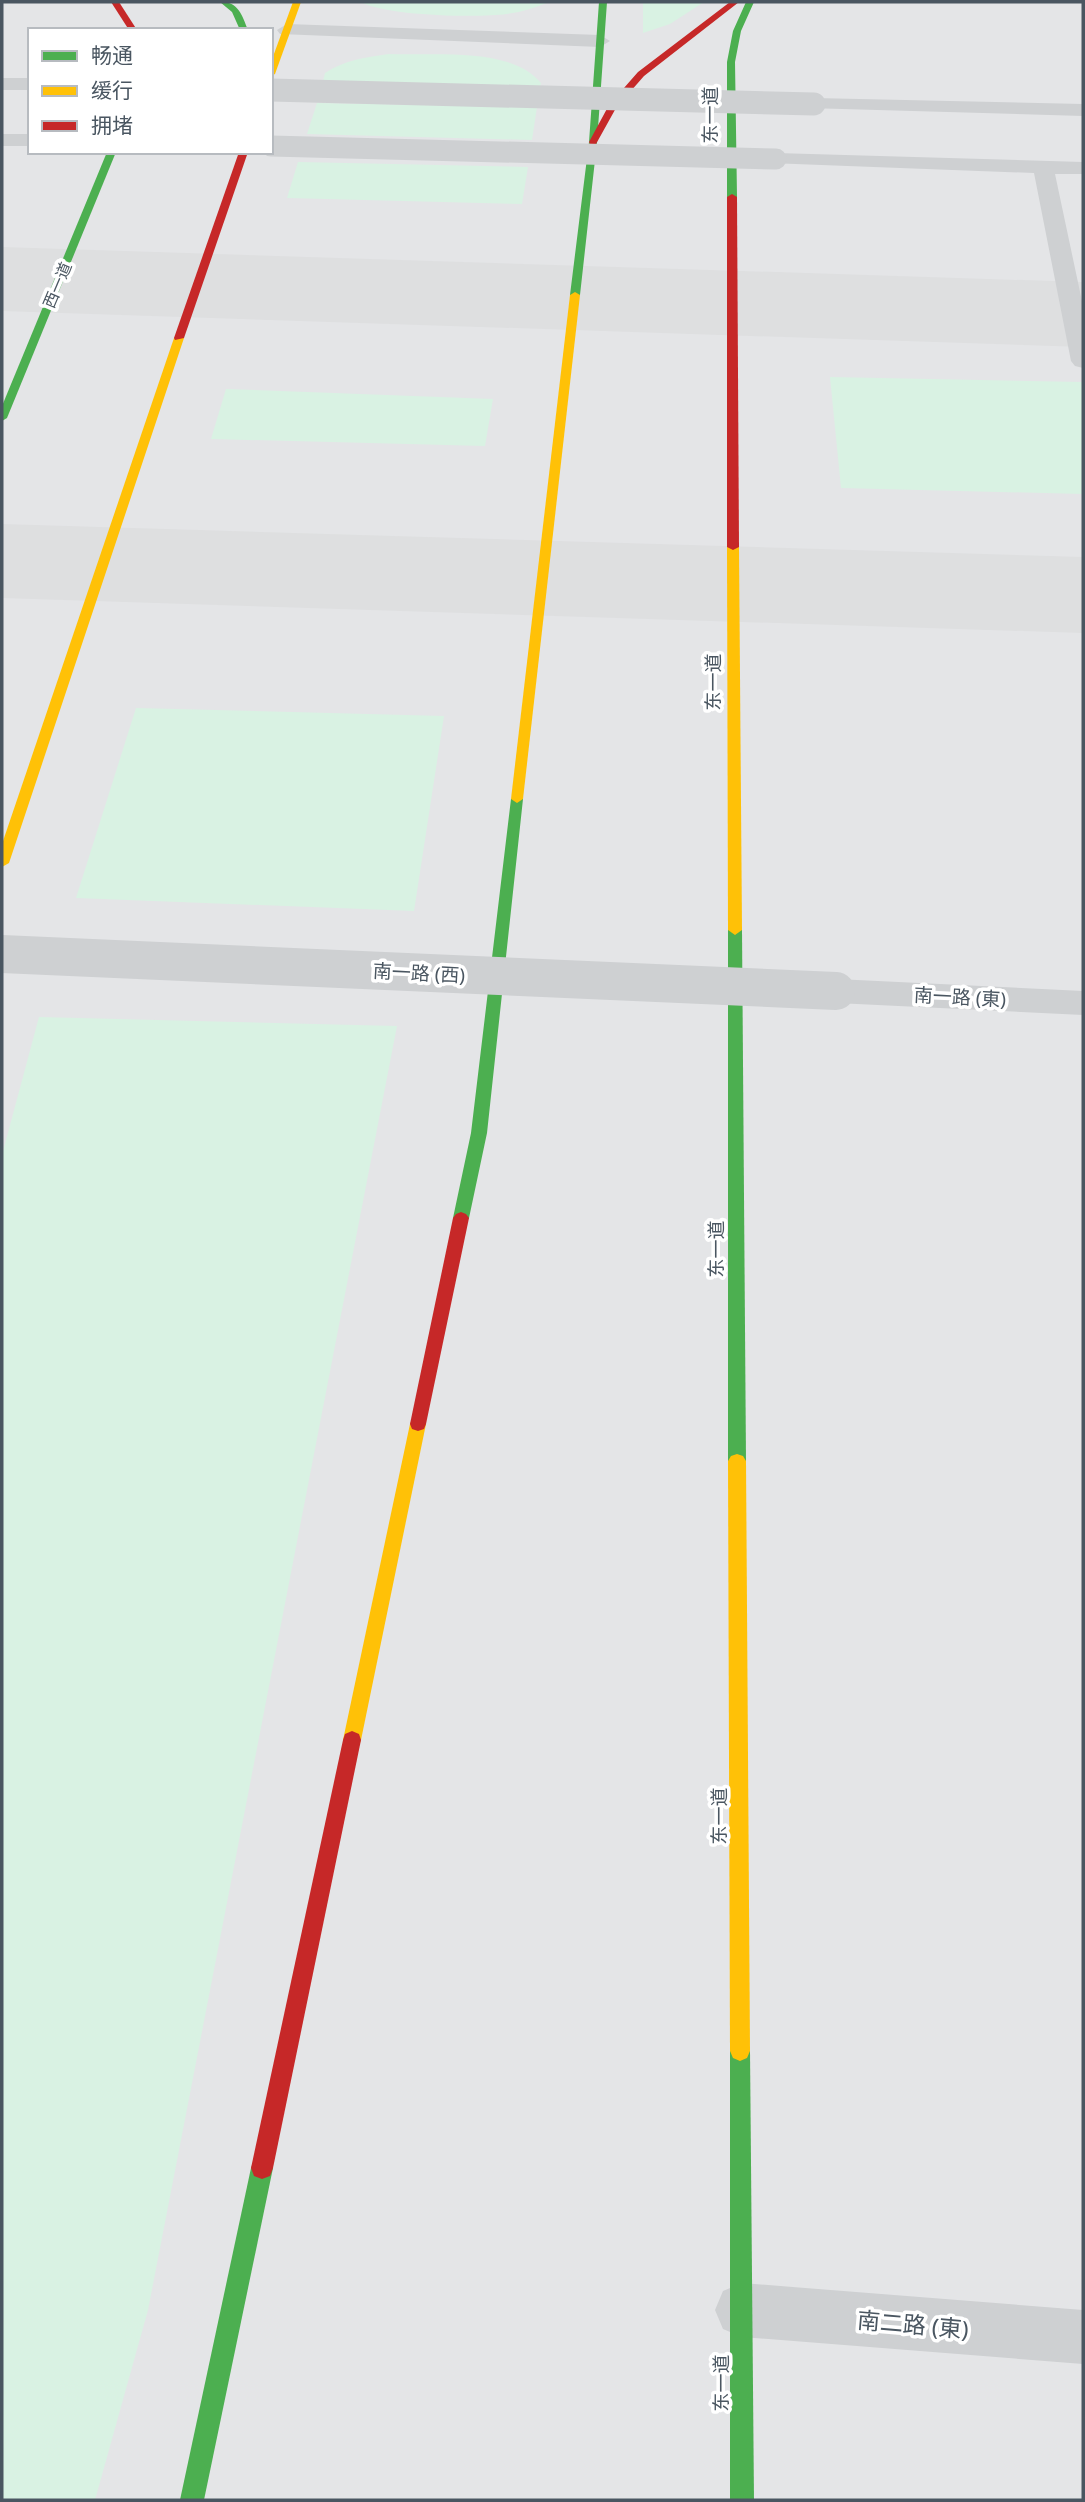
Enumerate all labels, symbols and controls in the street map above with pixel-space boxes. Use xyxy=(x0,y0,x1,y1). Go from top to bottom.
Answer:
legend xyxy=(28,28,273,154)
text: 畅通 xyxy=(91,41,133,69)
text: 缓行 xyxy=(91,76,133,104)
street label: 东一道 xyxy=(697,86,723,144)
text: 拥堵 xyxy=(91,111,133,139)
street label: 西一道 xyxy=(37,259,77,311)
street label: 东一道 xyxy=(700,653,726,711)
street label: 南一路 (西) xyxy=(372,958,466,988)
street label: 南一路 (東) xyxy=(913,982,1007,1012)
street label: 东一道 xyxy=(703,1220,729,1278)
street label: 东一道 xyxy=(706,1787,732,1845)
street label: 南二路 (東) xyxy=(856,2303,970,2345)
street label: 东一道 xyxy=(708,2354,734,2412)

